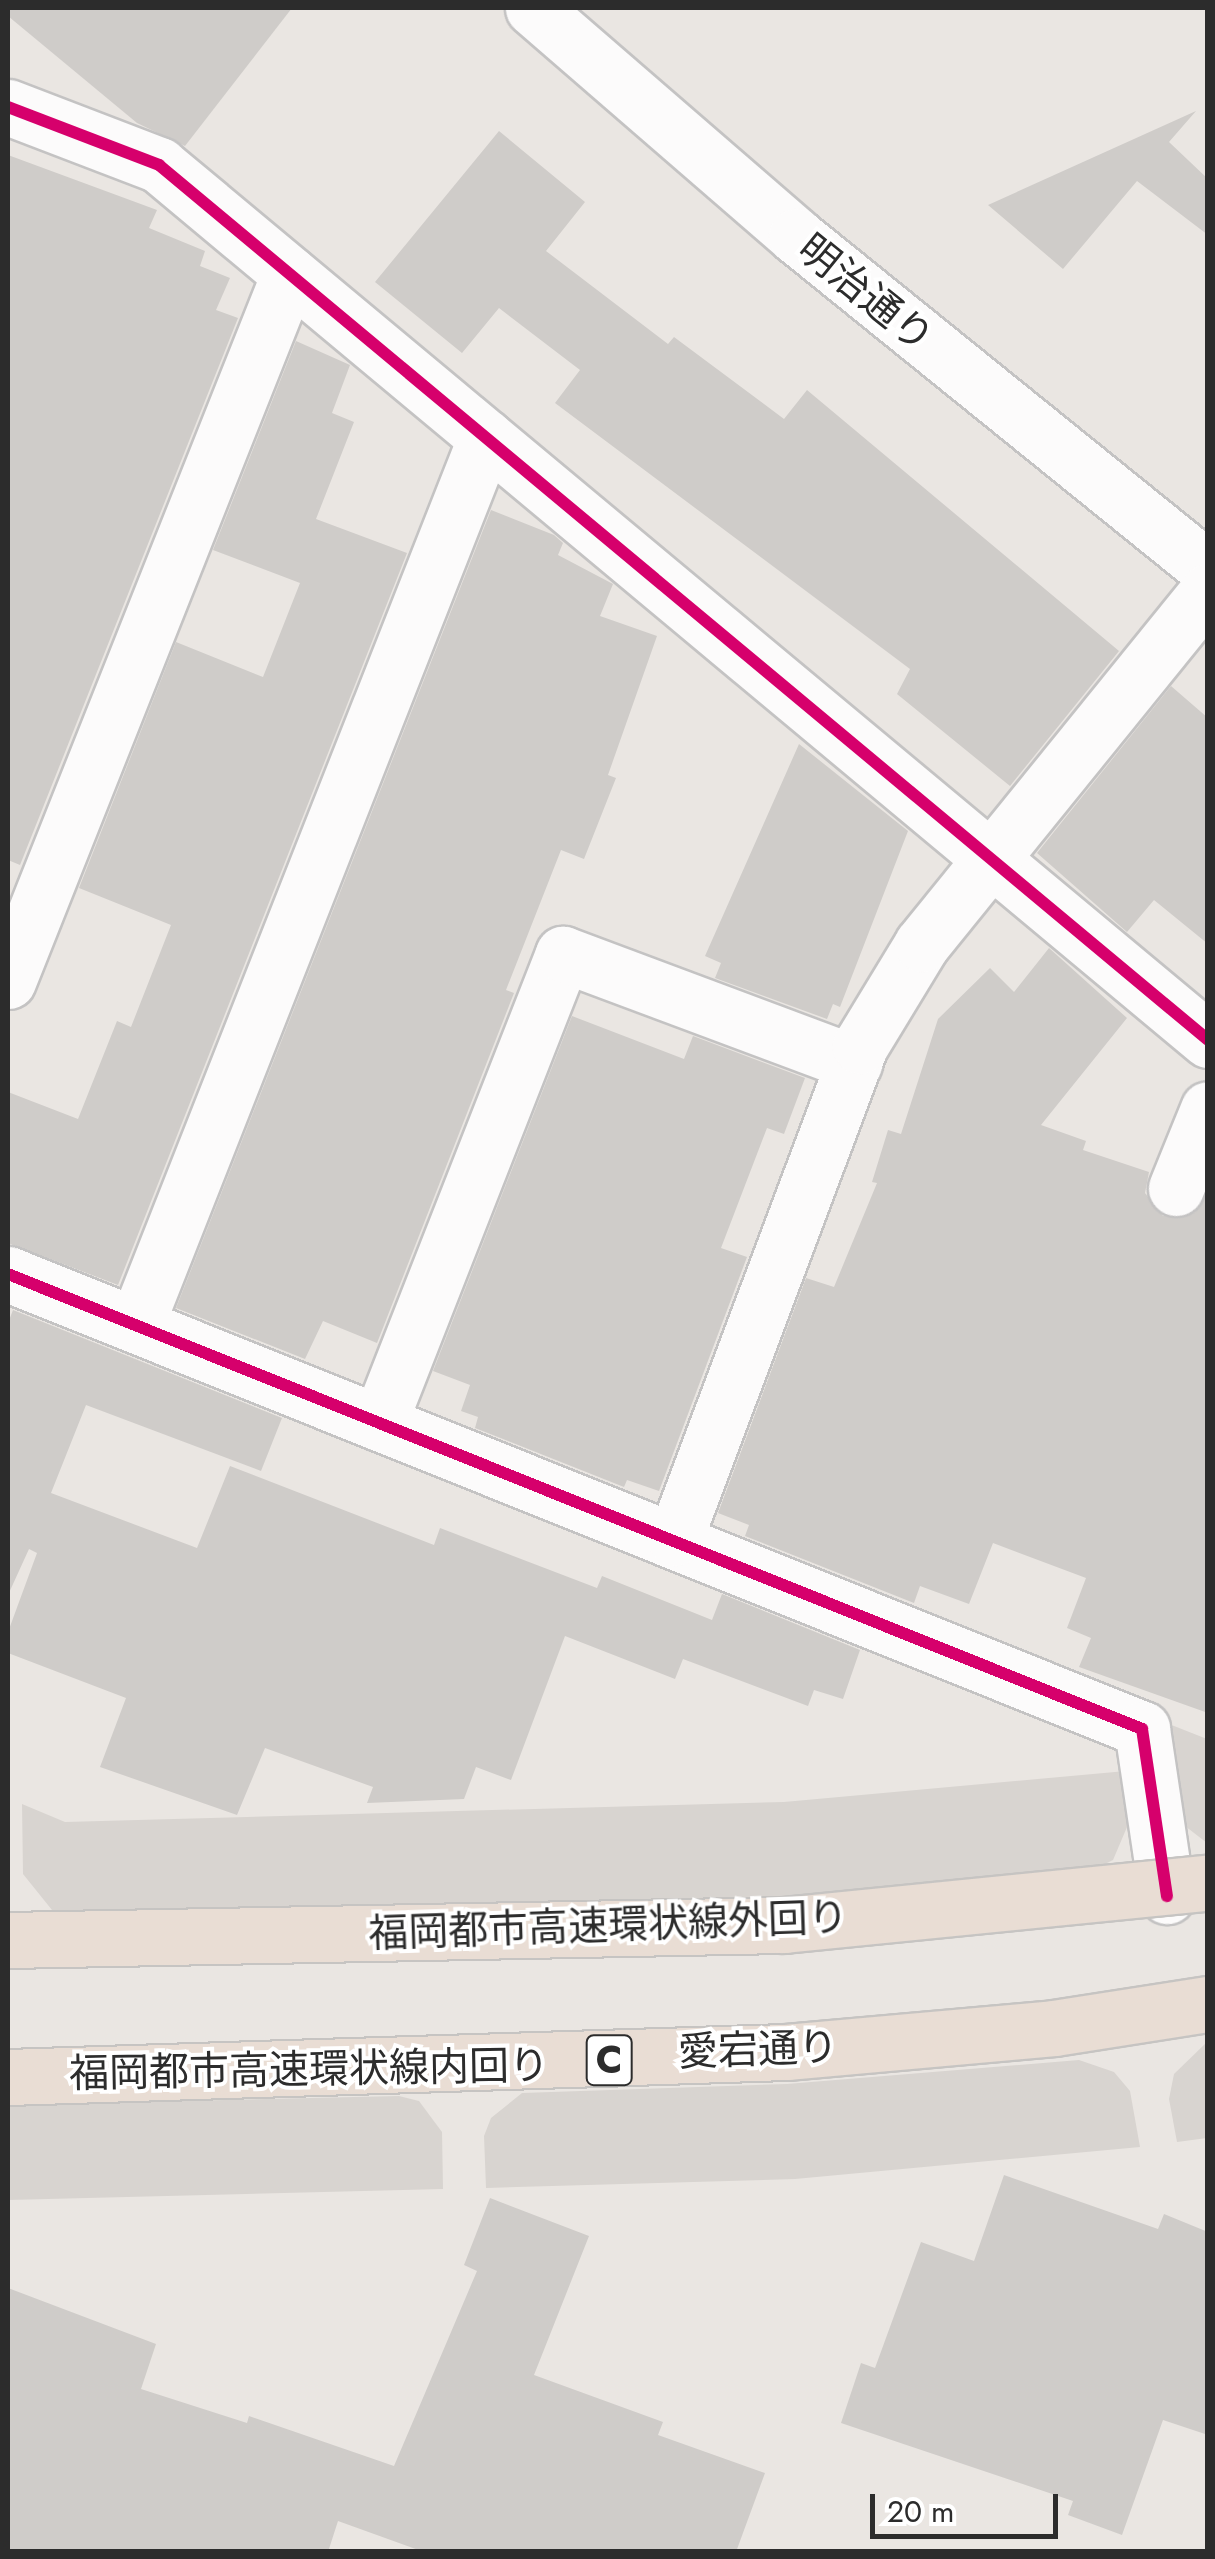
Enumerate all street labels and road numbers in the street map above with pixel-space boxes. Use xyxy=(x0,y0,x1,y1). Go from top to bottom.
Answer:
street label: 明治通り xyxy=(789,224,943,362)
street label: 福岡都市高速環状線外回り xyxy=(367,1893,849,1957)
street label: 愛宕通り xyxy=(677,2022,839,2076)
road number: C xyxy=(584,2027,634,2093)
street label: 福岡都市高速環状線内回り xyxy=(69,2041,549,2097)

